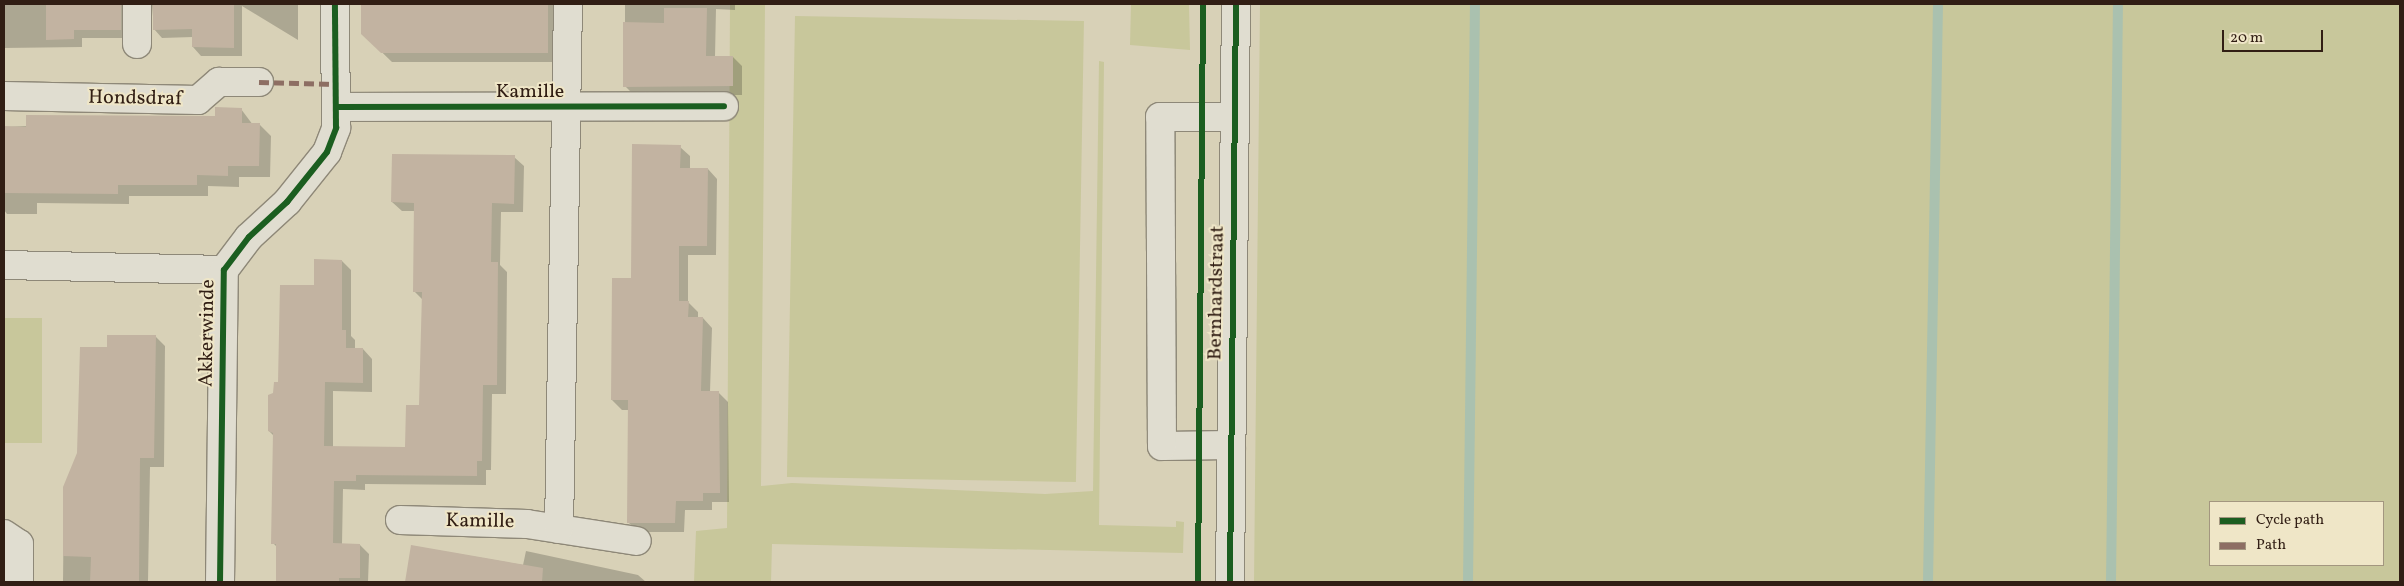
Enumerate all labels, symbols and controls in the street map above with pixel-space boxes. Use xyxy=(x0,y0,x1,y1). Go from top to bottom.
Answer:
scale bar xyxy=(2224,20,2325,52)
text: 20 m xyxy=(2230,28,2263,49)
street label: Kamille xyxy=(496,80,564,104)
street label: Hondsdraf xyxy=(88,86,182,112)
street label: Bernhardstraat xyxy=(1204,226,1230,360)
street label: Akkerwinde xyxy=(195,279,221,387)
legend xyxy=(2209,501,2384,566)
street label: Kamille xyxy=(445,509,515,535)
text: Cycle path xyxy=(2256,510,2324,531)
text: Path xyxy=(2256,535,2286,556)

